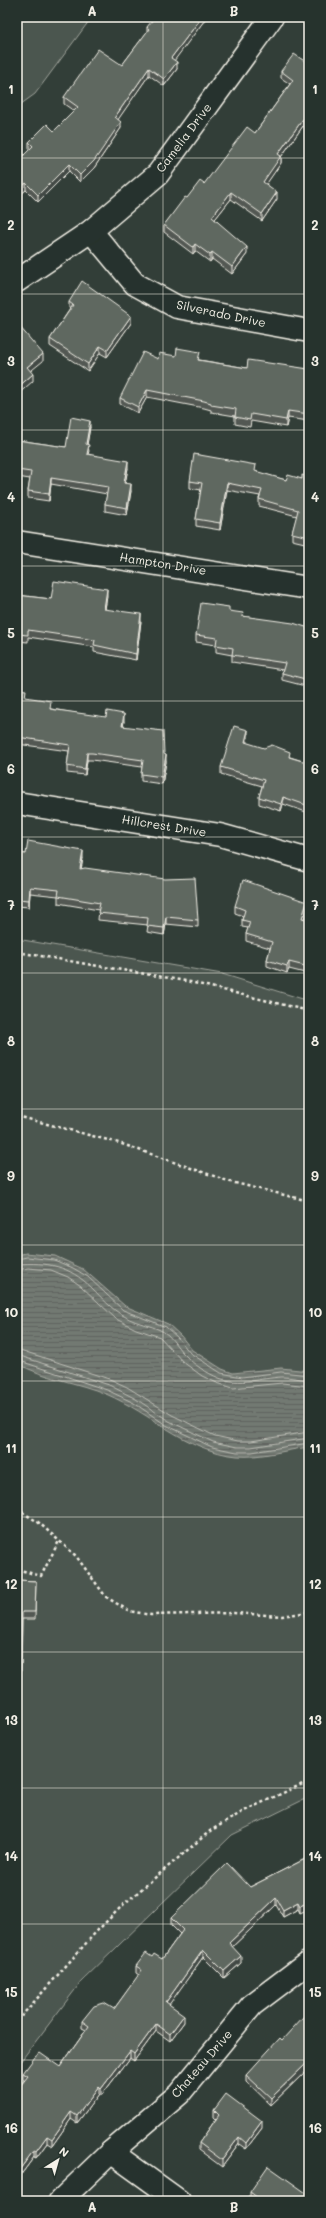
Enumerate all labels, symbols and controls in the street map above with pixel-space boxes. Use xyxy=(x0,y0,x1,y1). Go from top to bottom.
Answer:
text: A xyxy=(87,2,97,19)
text: B xyxy=(230,2,239,19)
text: 1 xyxy=(8,80,14,97)
text: 1 xyxy=(312,80,318,97)
street label: Camelia Drive xyxy=(152,100,214,175)
text: 2 xyxy=(7,216,15,233)
text: 2 xyxy=(311,216,319,233)
street label: Silverado Drive xyxy=(175,296,267,330)
text: 3 xyxy=(7,352,15,369)
text: 3 xyxy=(311,352,319,369)
text: 4 xyxy=(7,488,15,505)
text: 4 xyxy=(311,488,319,505)
street label: Hampton Drive xyxy=(119,548,208,578)
text: 5 xyxy=(7,624,15,641)
text: 5 xyxy=(311,624,319,641)
text: 6 xyxy=(7,760,15,777)
text: 6 xyxy=(311,760,319,777)
street label: Hillcrest Drive xyxy=(121,810,208,840)
text: 7 xyxy=(7,896,15,913)
text: 7 xyxy=(311,896,319,913)
text: 8 xyxy=(7,1032,15,1049)
text: 8 xyxy=(311,1032,319,1049)
text: 9 xyxy=(7,1167,15,1184)
text: 9 xyxy=(311,1167,319,1184)
text: 10 xyxy=(4,1303,18,1320)
text: 10 xyxy=(308,1303,322,1320)
text: 11 xyxy=(5,1439,17,1456)
text: 11 xyxy=(309,1439,321,1456)
text: 12 xyxy=(4,1575,18,1592)
text: 12 xyxy=(308,1575,322,1592)
text: 13 xyxy=(4,1711,18,1728)
text: 13 xyxy=(308,1711,322,1728)
text: 14 xyxy=(4,1847,18,1864)
text: 14 xyxy=(308,1847,322,1864)
text: 15 xyxy=(4,1983,18,2000)
text: 15 xyxy=(308,1983,322,2000)
street label: Chateau Drive xyxy=(167,2026,235,2101)
text: 16 xyxy=(4,2119,18,2136)
text: 16 xyxy=(308,2119,322,2136)
north arrow xyxy=(38,2140,78,2180)
text: N xyxy=(56,2143,72,2160)
text: A xyxy=(87,2198,97,2215)
text: B xyxy=(230,2198,239,2215)

